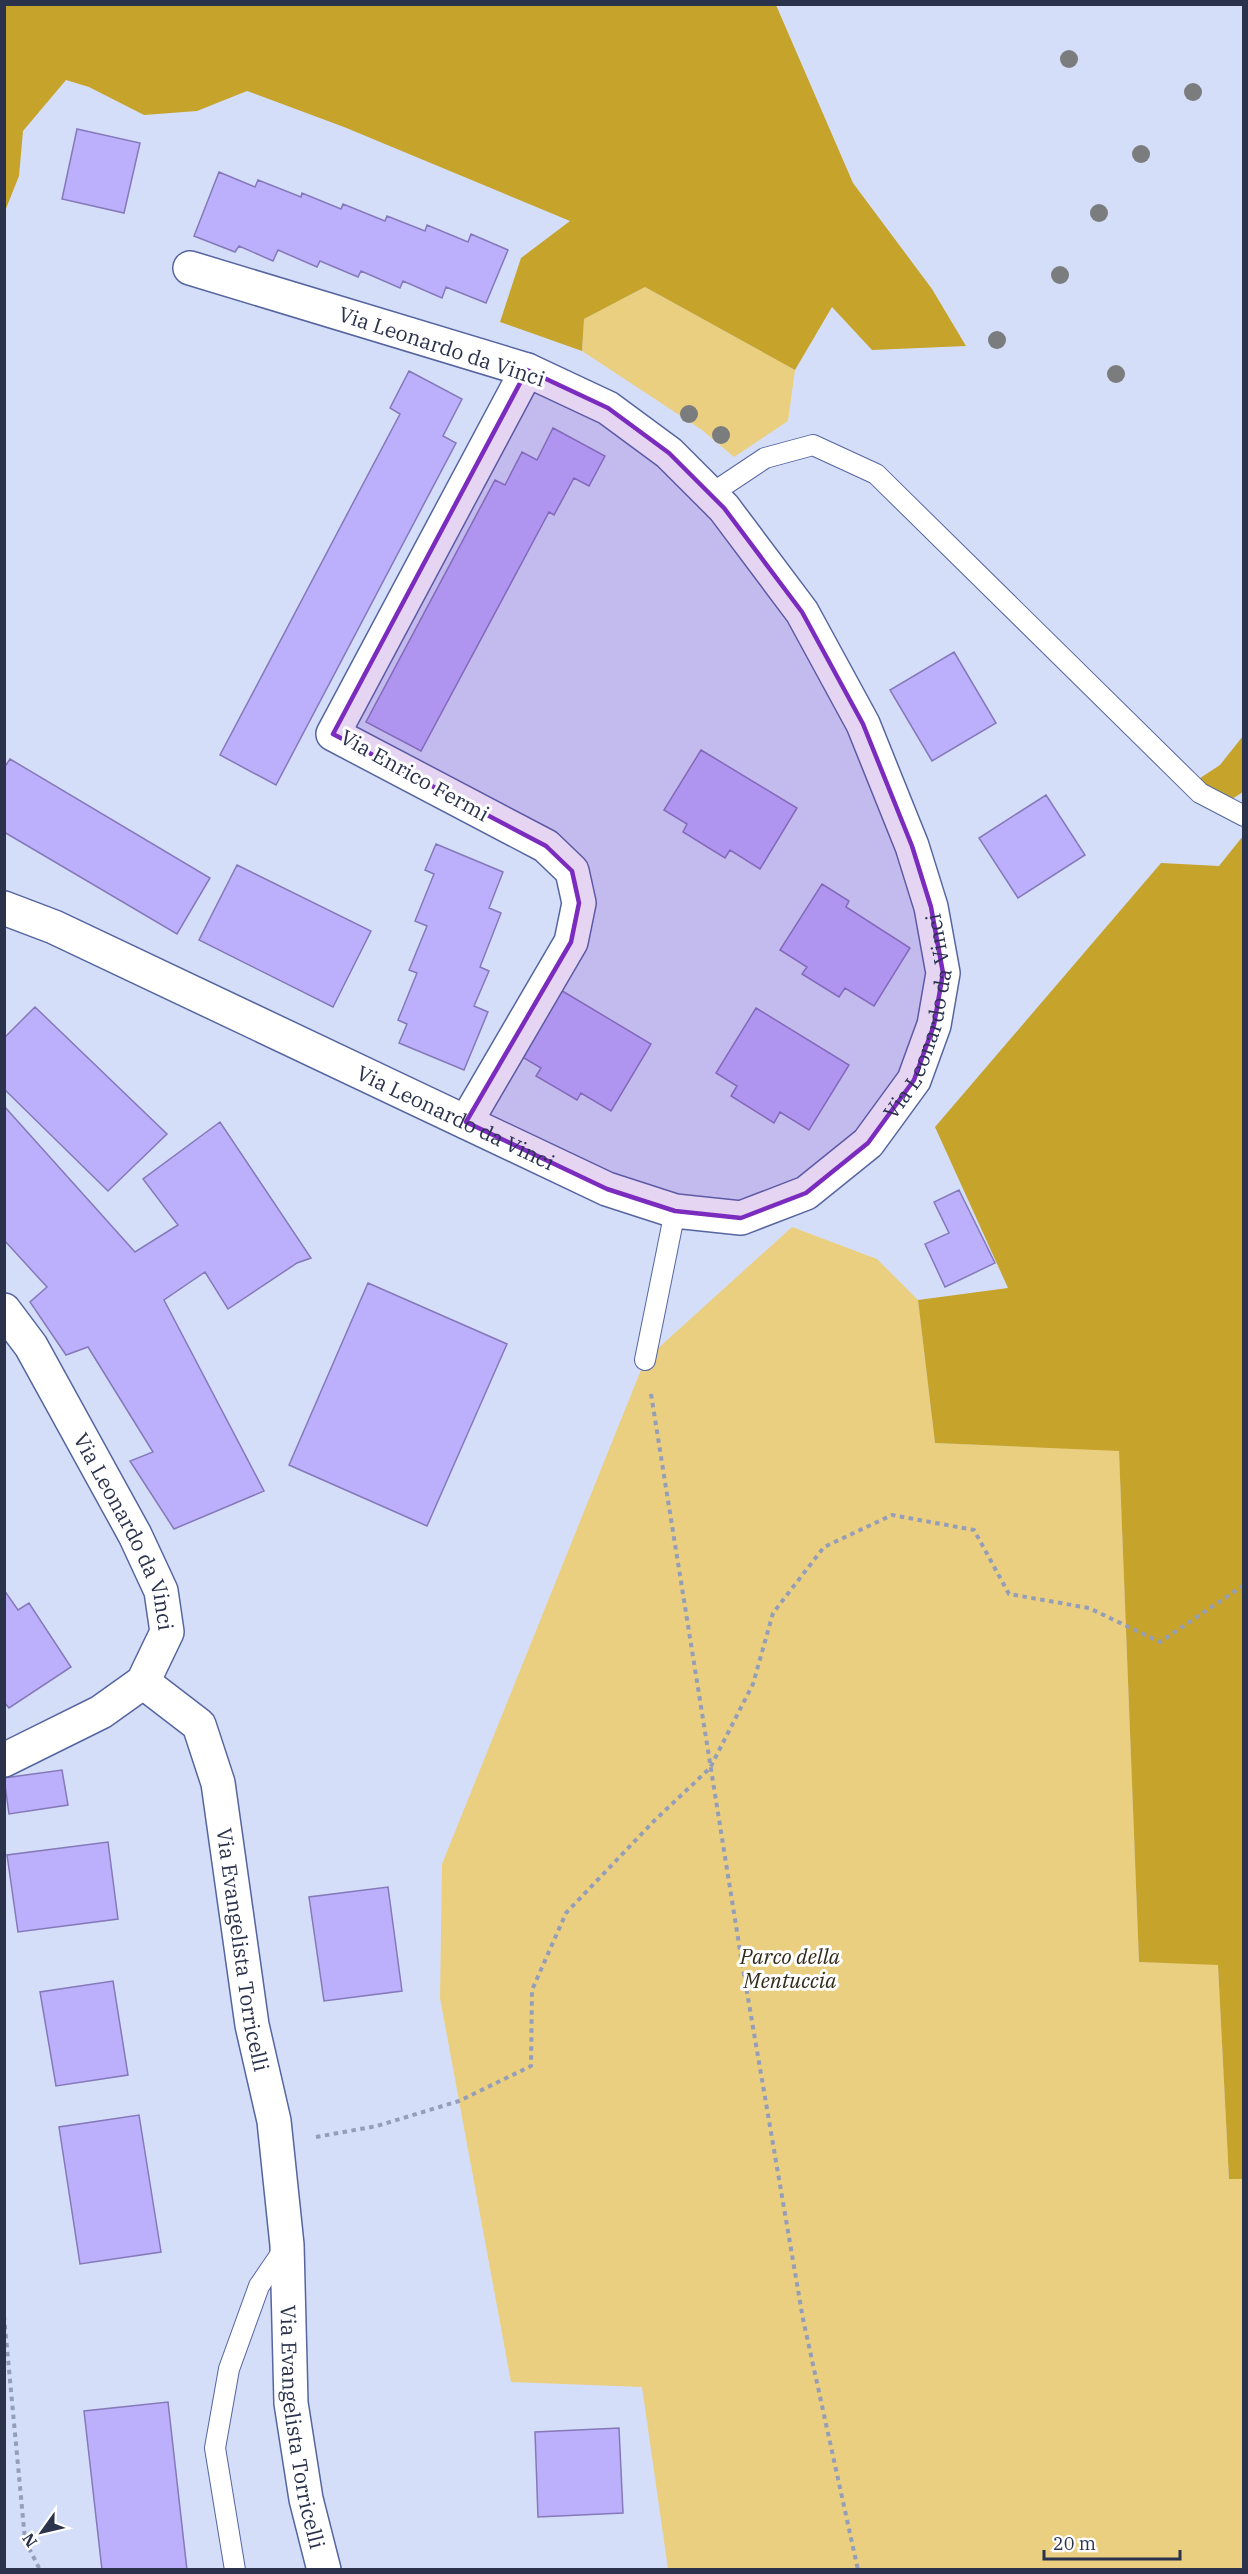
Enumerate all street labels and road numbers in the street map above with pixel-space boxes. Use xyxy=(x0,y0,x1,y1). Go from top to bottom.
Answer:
street label: Via Leonardo da Vinci xyxy=(335,299,549,393)
street label: Via Enrico Fermi xyxy=(336,722,494,828)
street label: Via Leonardo da Vinci xyxy=(876,911,958,1124)
street label: Via Leonardo da Vinci xyxy=(352,1058,559,1176)
street label: Via Leonardo da Vinci xyxy=(67,1428,181,1632)
street label: Via Evangelista Torricelli xyxy=(210,1826,276,2074)
street label: Via Evangelista Torricelli xyxy=(275,2304,332,2552)

